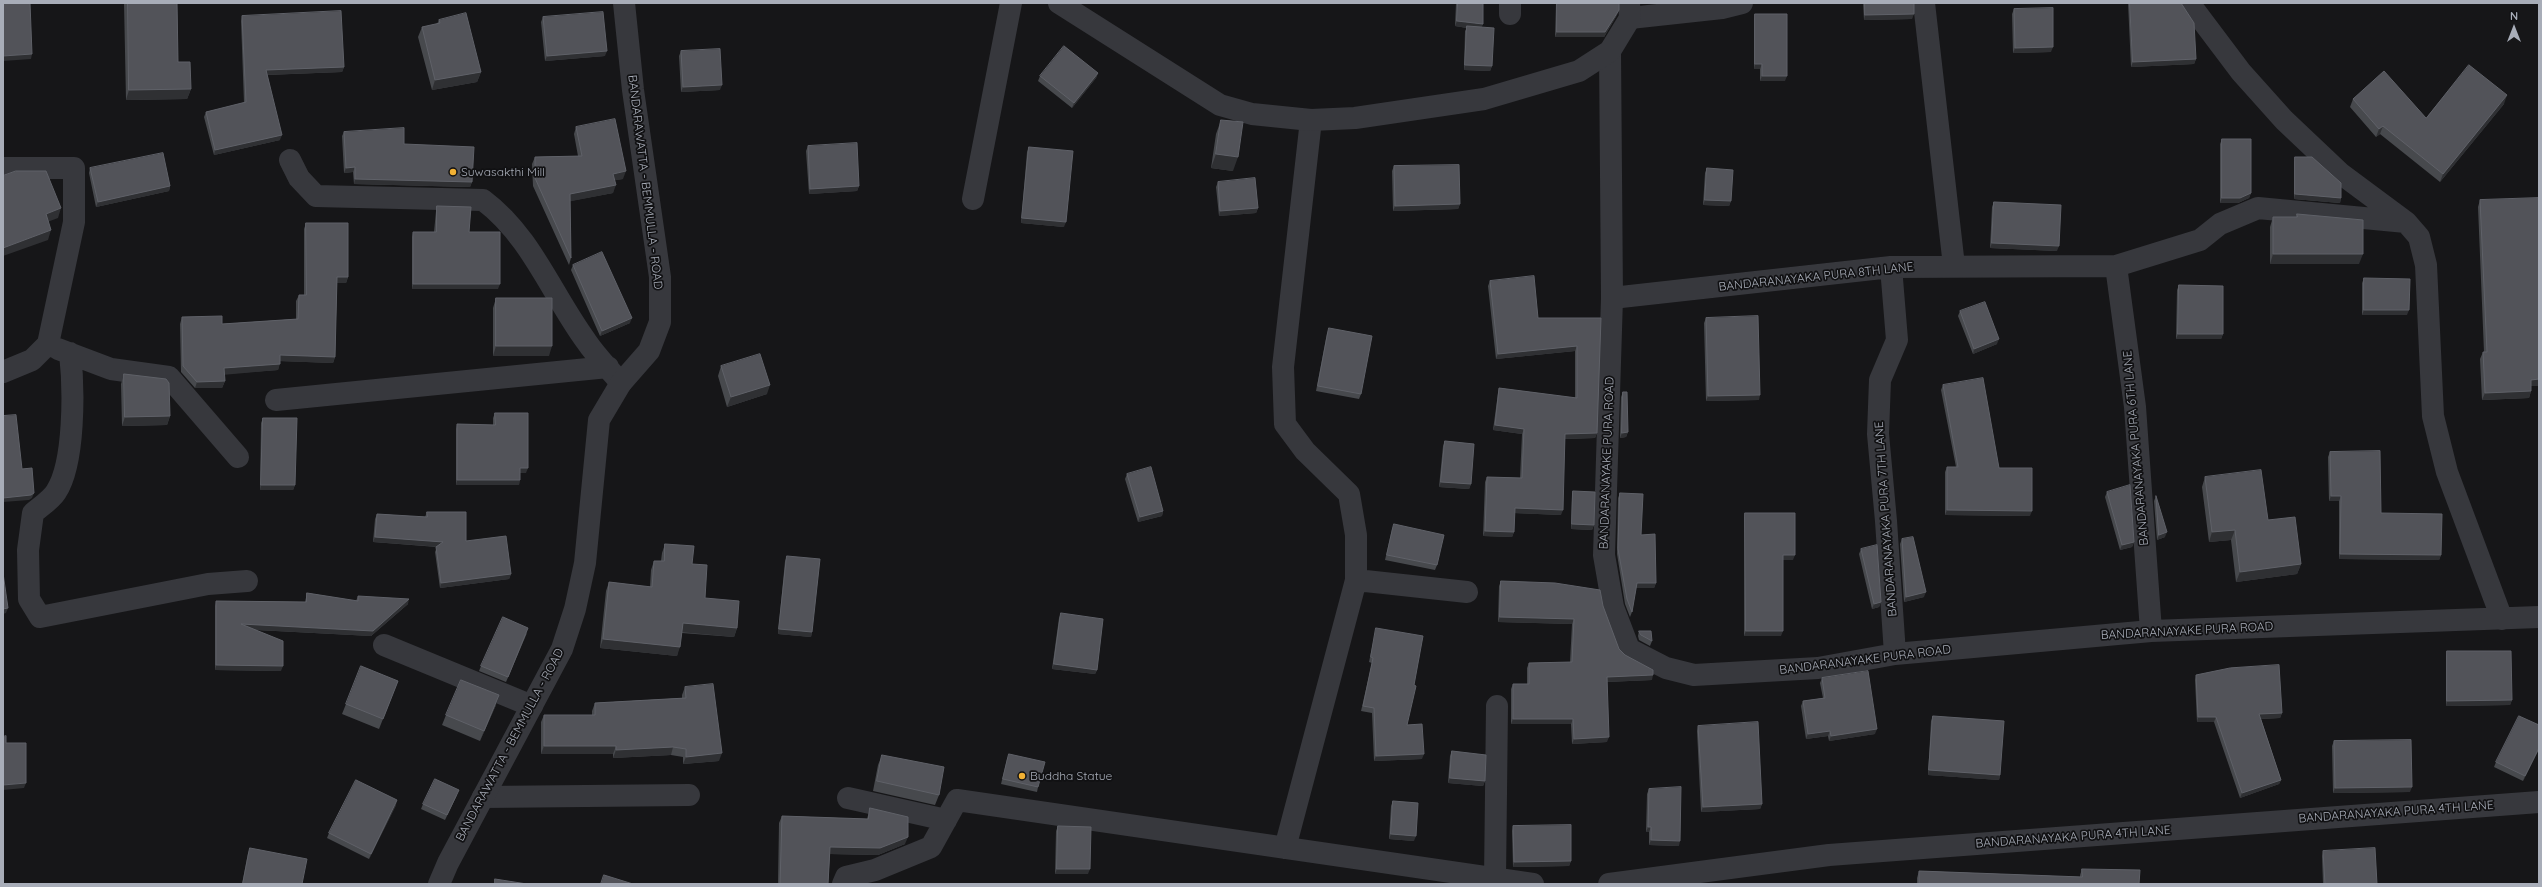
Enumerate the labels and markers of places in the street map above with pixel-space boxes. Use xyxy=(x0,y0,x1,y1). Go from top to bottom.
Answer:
place label: Suwasakthi Mill xyxy=(461,165,545,179)
marker: Suwasakthi Mill xyxy=(448,167,458,177)
place label: Buddha Statue xyxy=(1030,769,1112,783)
marker: Buddha Statue xyxy=(1017,771,1027,781)

